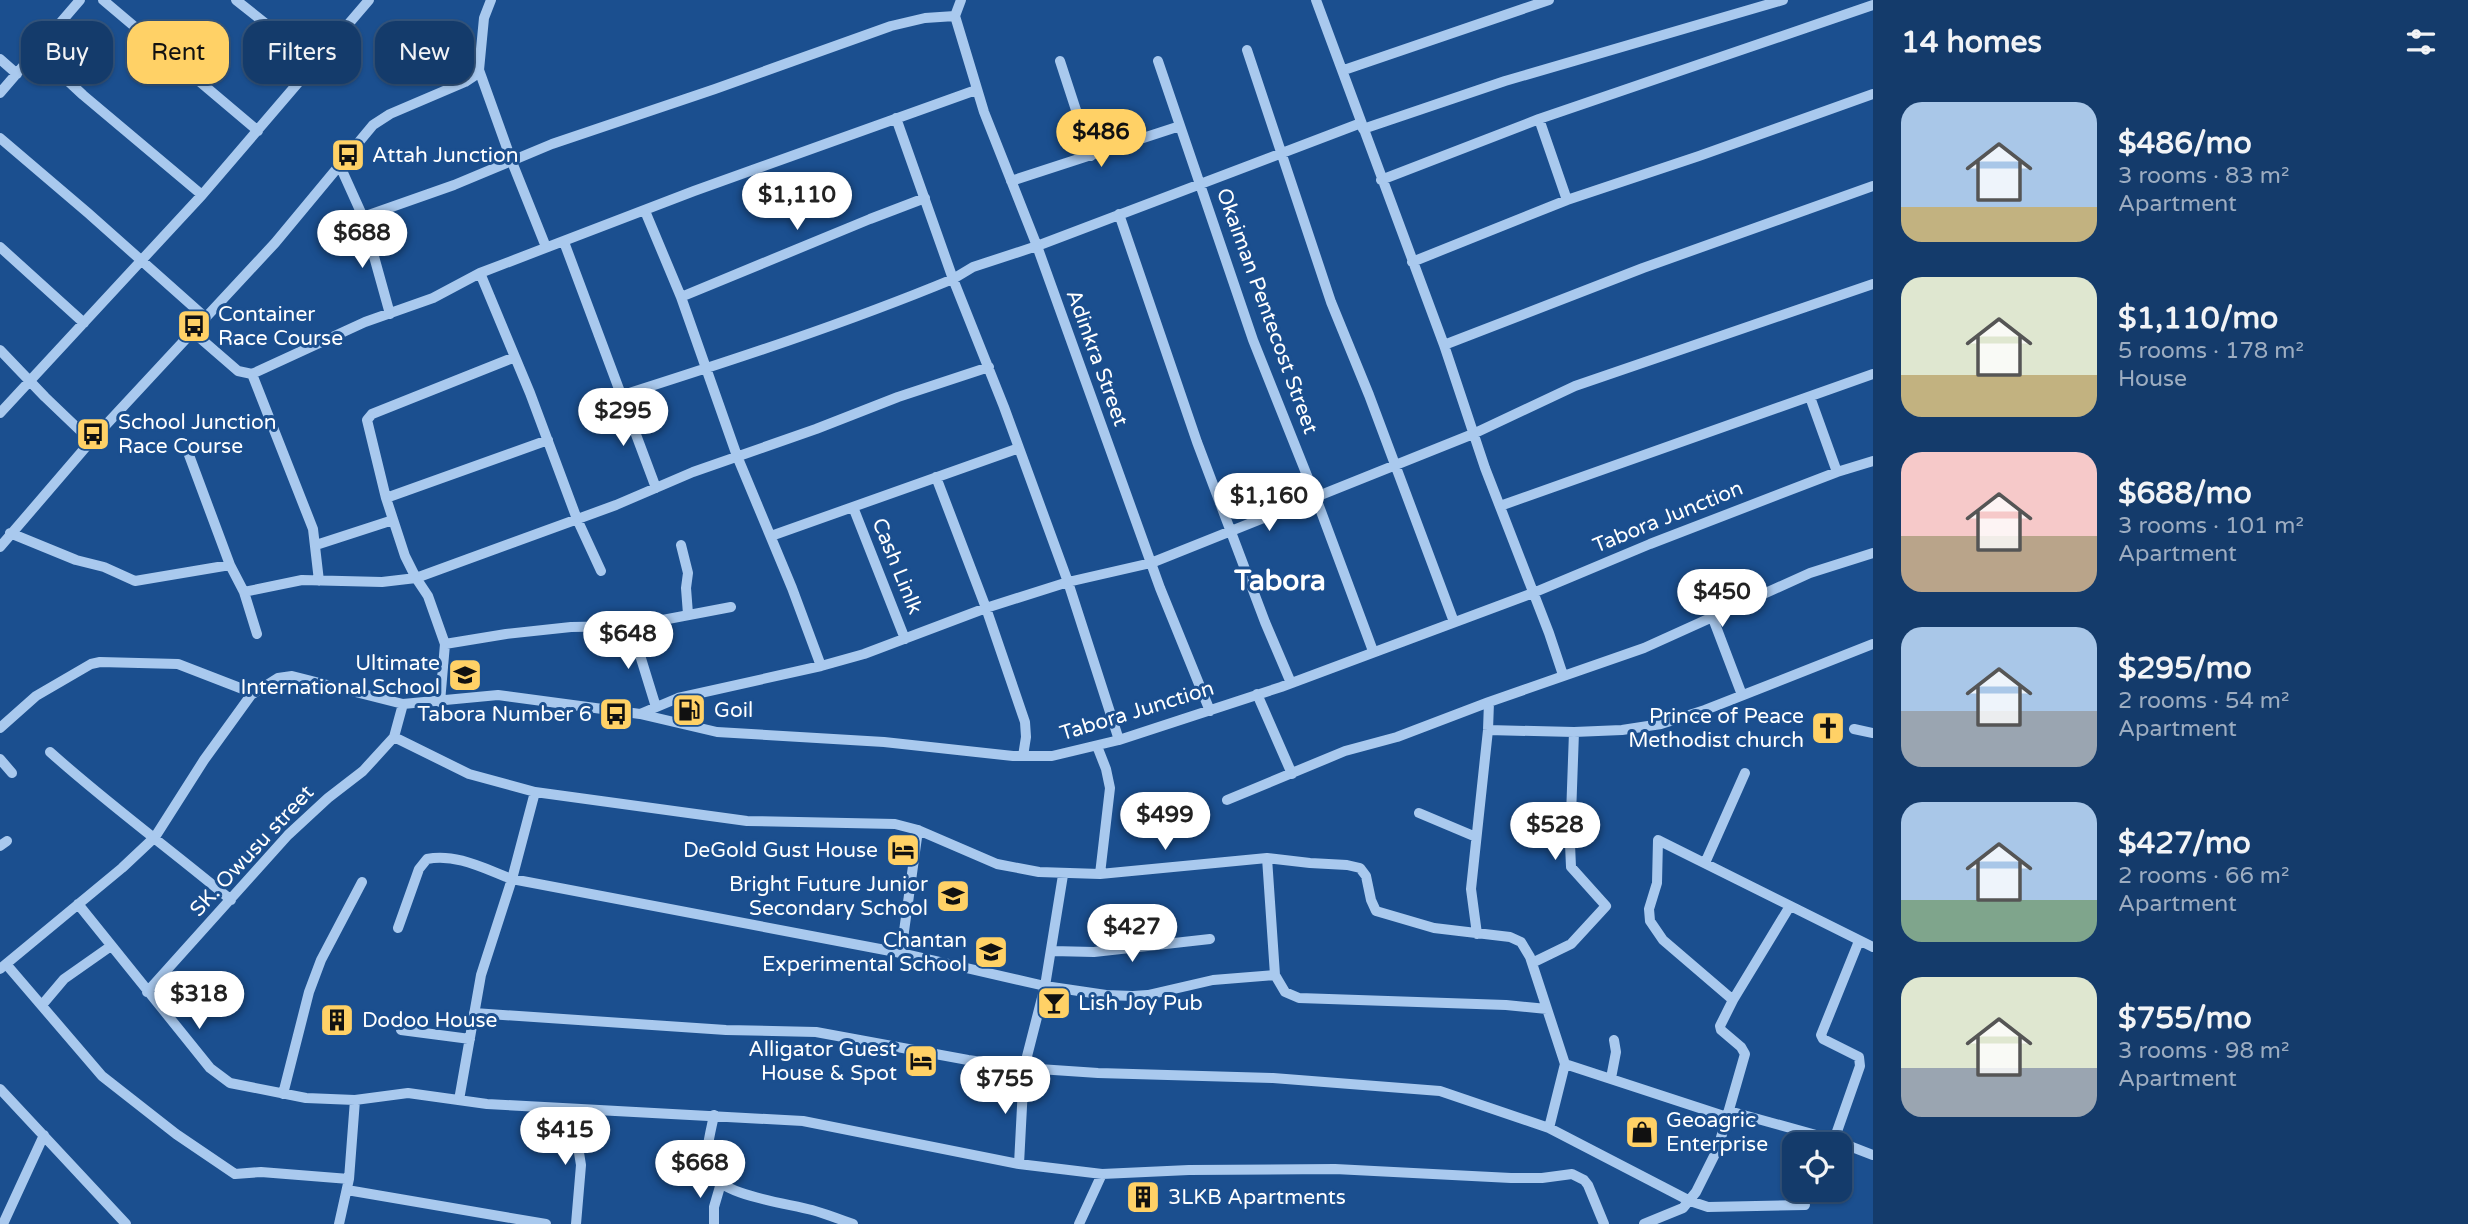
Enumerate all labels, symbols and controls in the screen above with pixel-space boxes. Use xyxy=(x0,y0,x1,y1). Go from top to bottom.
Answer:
chip: Buy xyxy=(21,21,113,84)
chip: Rent xyxy=(127,21,229,84)
chip: Filters xyxy=(243,21,361,84)
chip: New xyxy=(375,21,474,84)
icon: filters xyxy=(2402,23,2440,61)
text: 14 homes xyxy=(1901,24,2042,61)
pin: $486 xyxy=(1060,110,1142,169)
text: $486 xyxy=(1072,118,1130,146)
text: $486/mo xyxy=(2118,125,2252,162)
icon: home xyxy=(1957,130,2041,214)
bus stop icon: Attah Junction xyxy=(329,136,367,174)
place label: Attah Junction xyxy=(372,143,519,168)
text: 3 rooms · 83 m² xyxy=(2118,162,2289,190)
pin: $1,110 xyxy=(740,173,854,232)
text: $1,110 xyxy=(758,181,836,209)
street label: Okaiman Pentecost Street xyxy=(1211,185,1323,437)
text: Apartment xyxy=(2118,190,2237,218)
pin: $688 xyxy=(321,210,403,270)
text: $688 xyxy=(333,219,391,247)
street label: Adinkra Street xyxy=(1061,286,1133,430)
text: $1,110/mo xyxy=(2118,300,2278,337)
place label: Container Race Course xyxy=(218,302,343,351)
icon: home xyxy=(1957,305,2041,389)
bus stop icon: Container Race Course xyxy=(175,307,213,345)
text: 5 rooms · 178 m² xyxy=(2118,337,2304,365)
text: House xyxy=(2118,365,2187,393)
pin: $295 xyxy=(582,388,664,448)
text: $295 xyxy=(594,397,652,425)
place label: School Junction Race Course xyxy=(118,410,277,459)
bus stop icon: School Junction Race Course xyxy=(74,415,112,453)
pin: $1,160 xyxy=(1212,474,1326,533)
text: $688/mo xyxy=(2118,475,2252,512)
street label: Tabora Junction xyxy=(1589,476,1747,558)
icon: home xyxy=(1957,480,2041,564)
text: $1,160 xyxy=(1230,482,1308,510)
text: 3 rooms · 101 m² xyxy=(2118,512,2304,540)
street label: Cash Linlk xyxy=(866,514,928,618)
text: Apartment xyxy=(2118,540,2237,568)
district label: Tabora xyxy=(1233,564,1326,598)
pin: $450 xyxy=(1681,570,1763,629)
text: $450 xyxy=(1693,578,1751,606)
pin: $648 xyxy=(587,612,669,671)
text: $648 xyxy=(599,620,657,648)
text: $295/mo xyxy=(2118,650,2252,687)
place label: Ultimate International School xyxy=(241,651,440,700)
icon: home xyxy=(1957,655,2041,739)
school or university icon: Ultimate International School xyxy=(446,656,484,694)
street label: Tabora Junction xyxy=(1057,676,1217,746)
text: 2 rooms · 54 m² xyxy=(2118,687,2289,715)
fuel station icon: Goil xyxy=(670,691,708,729)
bus stop icon: Tabora Number 6 xyxy=(597,695,635,733)
place label: Goil xyxy=(714,698,753,723)
place label: Tabora Number 6 xyxy=(417,702,592,727)
place label: Prince of Peace Methodist church xyxy=(1628,704,1804,753)
church icon: Prince of Peace Methodist church xyxy=(1809,709,1847,747)
text: Apartment xyxy=(2118,715,2237,743)
street label: SK. Owusu street xyxy=(185,780,319,922)
pin: $499 xyxy=(1124,792,1206,852)
text: $499 xyxy=(1136,801,1194,829)
pin: $528 xyxy=(1514,802,1596,862)
text: $528 xyxy=(1526,811,1584,839)
text: $427/mo xyxy=(2118,825,2251,862)
icon: home xyxy=(1957,830,2041,914)
hotel icon: DeGold Gust House xyxy=(884,831,922,869)
place label: DeGold Gust House xyxy=(683,838,878,863)
text: 2 rooms · 66 m² xyxy=(2118,862,2289,890)
place label: Bright Future Junior Secondary School xyxy=(729,872,928,921)
school or university icon: Bright Future Junior Secondary School xyxy=(934,877,972,915)
text: Apartment xyxy=(2118,890,2237,918)
pin: $427 xyxy=(1091,904,1173,964)
text: $427 xyxy=(1103,913,1161,941)
place label: Chantan Experimental School xyxy=(762,928,967,977)
school or university icon: Chantan Experimental School xyxy=(972,933,1010,971)
pin: $318 xyxy=(158,972,240,1031)
text: $318 xyxy=(170,980,228,1008)
bar icon: Lish Joy Pub xyxy=(1035,984,1073,1022)
place label: Lish Joy Pub xyxy=(1078,991,1203,1016)
text: $755/mo xyxy=(2118,1000,2252,1037)
building icon: Dodoo House xyxy=(318,1001,356,1039)
icon: home xyxy=(1957,1005,2041,1089)
place label: Dodoo House xyxy=(362,1008,498,1033)
place label: Alligator Guest House & Spot xyxy=(748,1037,897,1086)
text: 3 rooms · 98 m² xyxy=(2118,1037,2289,1065)
hotel icon: Alligator Guest House & Spot xyxy=(902,1042,940,1080)
pin: $755 xyxy=(964,1056,1046,1116)
text: $755 xyxy=(976,1065,1034,1093)
text: Apartment xyxy=(2118,1065,2237,1093)
pin: $415 xyxy=(524,1108,606,1167)
place label: Geoagric Enterprise xyxy=(1666,1108,1768,1157)
shop icon: Geoagric Enterprise xyxy=(1623,1113,1661,1151)
text: $415 xyxy=(536,1116,594,1144)
map controls xyxy=(1782,1132,1852,1202)
button: locate xyxy=(1782,1132,1852,1202)
pin: $668 xyxy=(659,1140,741,1200)
text: $668 xyxy=(671,1149,729,1177)
building icon: 3LKB Apartments xyxy=(1124,1178,1162,1216)
place label: 3LKB Apartments xyxy=(1168,1185,1346,1210)

